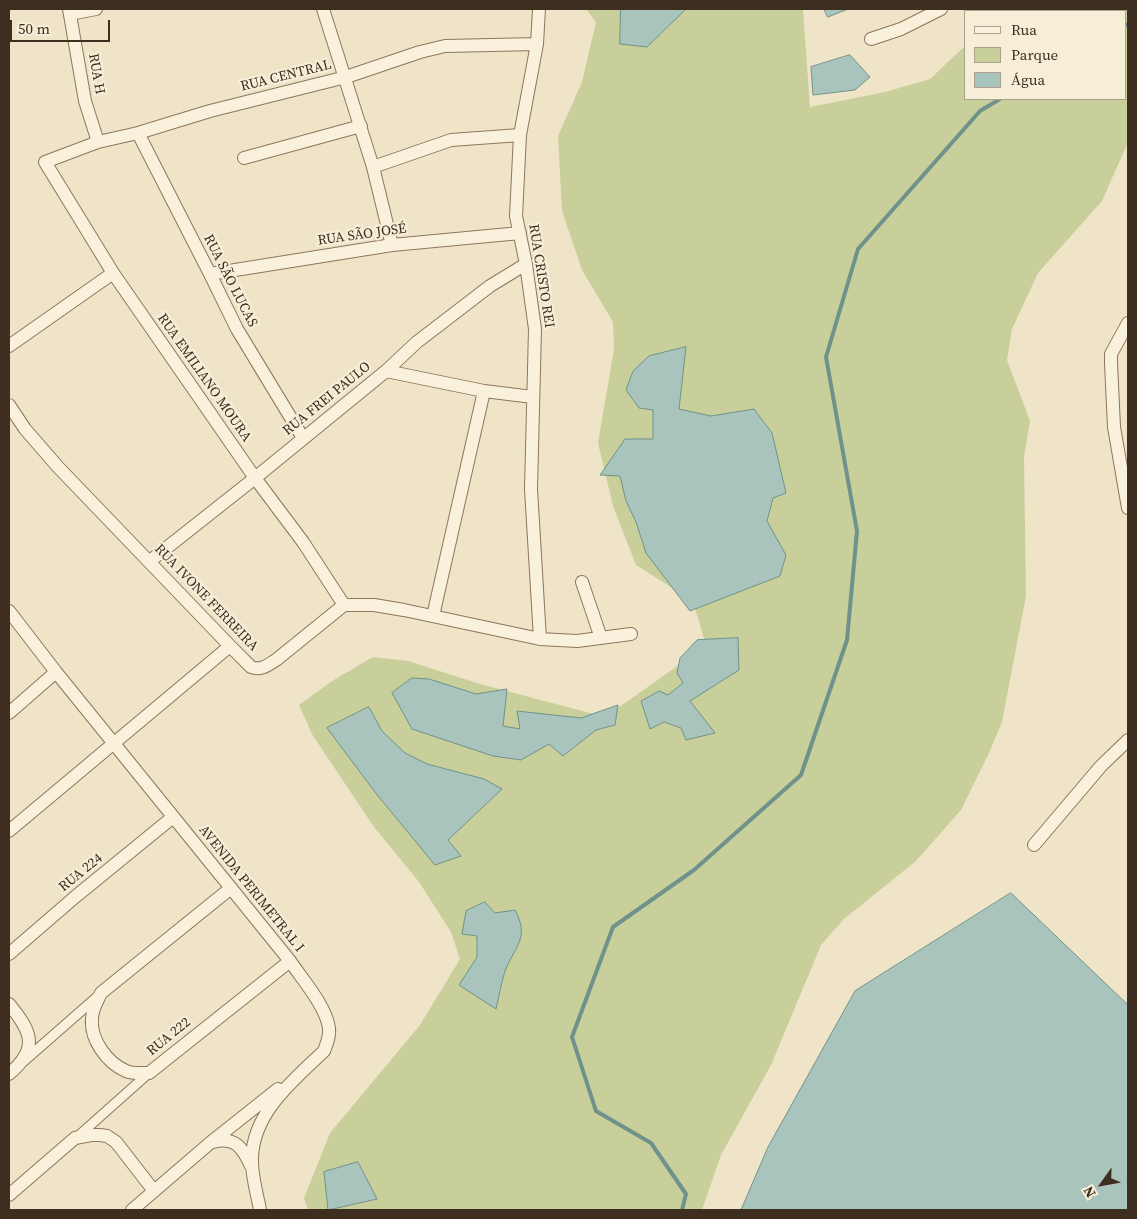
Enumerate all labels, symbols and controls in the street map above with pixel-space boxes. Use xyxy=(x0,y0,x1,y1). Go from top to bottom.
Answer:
scale bar xyxy=(12,10,112,42)
legend xyxy=(964,10,1127,100)
text: 50 m xyxy=(18,18,50,39)
text: Rua xyxy=(1011,19,1037,40)
text: Parque xyxy=(1011,44,1058,65)
street label: RUA H xyxy=(84,52,108,96)
street label: RUA CENTRAL xyxy=(239,57,333,95)
text: Água xyxy=(1011,69,1045,90)
street label: RUA SÃO JOSÉ xyxy=(316,220,408,250)
street label: RUA CRISTO REI xyxy=(525,223,557,329)
street label: RUA SÃO LUCAS xyxy=(199,232,261,330)
street label: RUA EMILIANO MOURA xyxy=(153,311,255,445)
street label: RUA FREI PAULO xyxy=(280,359,374,439)
street label: RUA IVONE FERREIRA xyxy=(150,541,262,655)
street label: AVENIDA PERIMETRAL I xyxy=(195,822,307,956)
street label: RUA 224 xyxy=(56,850,106,896)
street label: RUA 222 xyxy=(144,1014,194,1060)
north arrow xyxy=(1077,1159,1127,1209)
text: N xyxy=(1078,1182,1100,1202)

